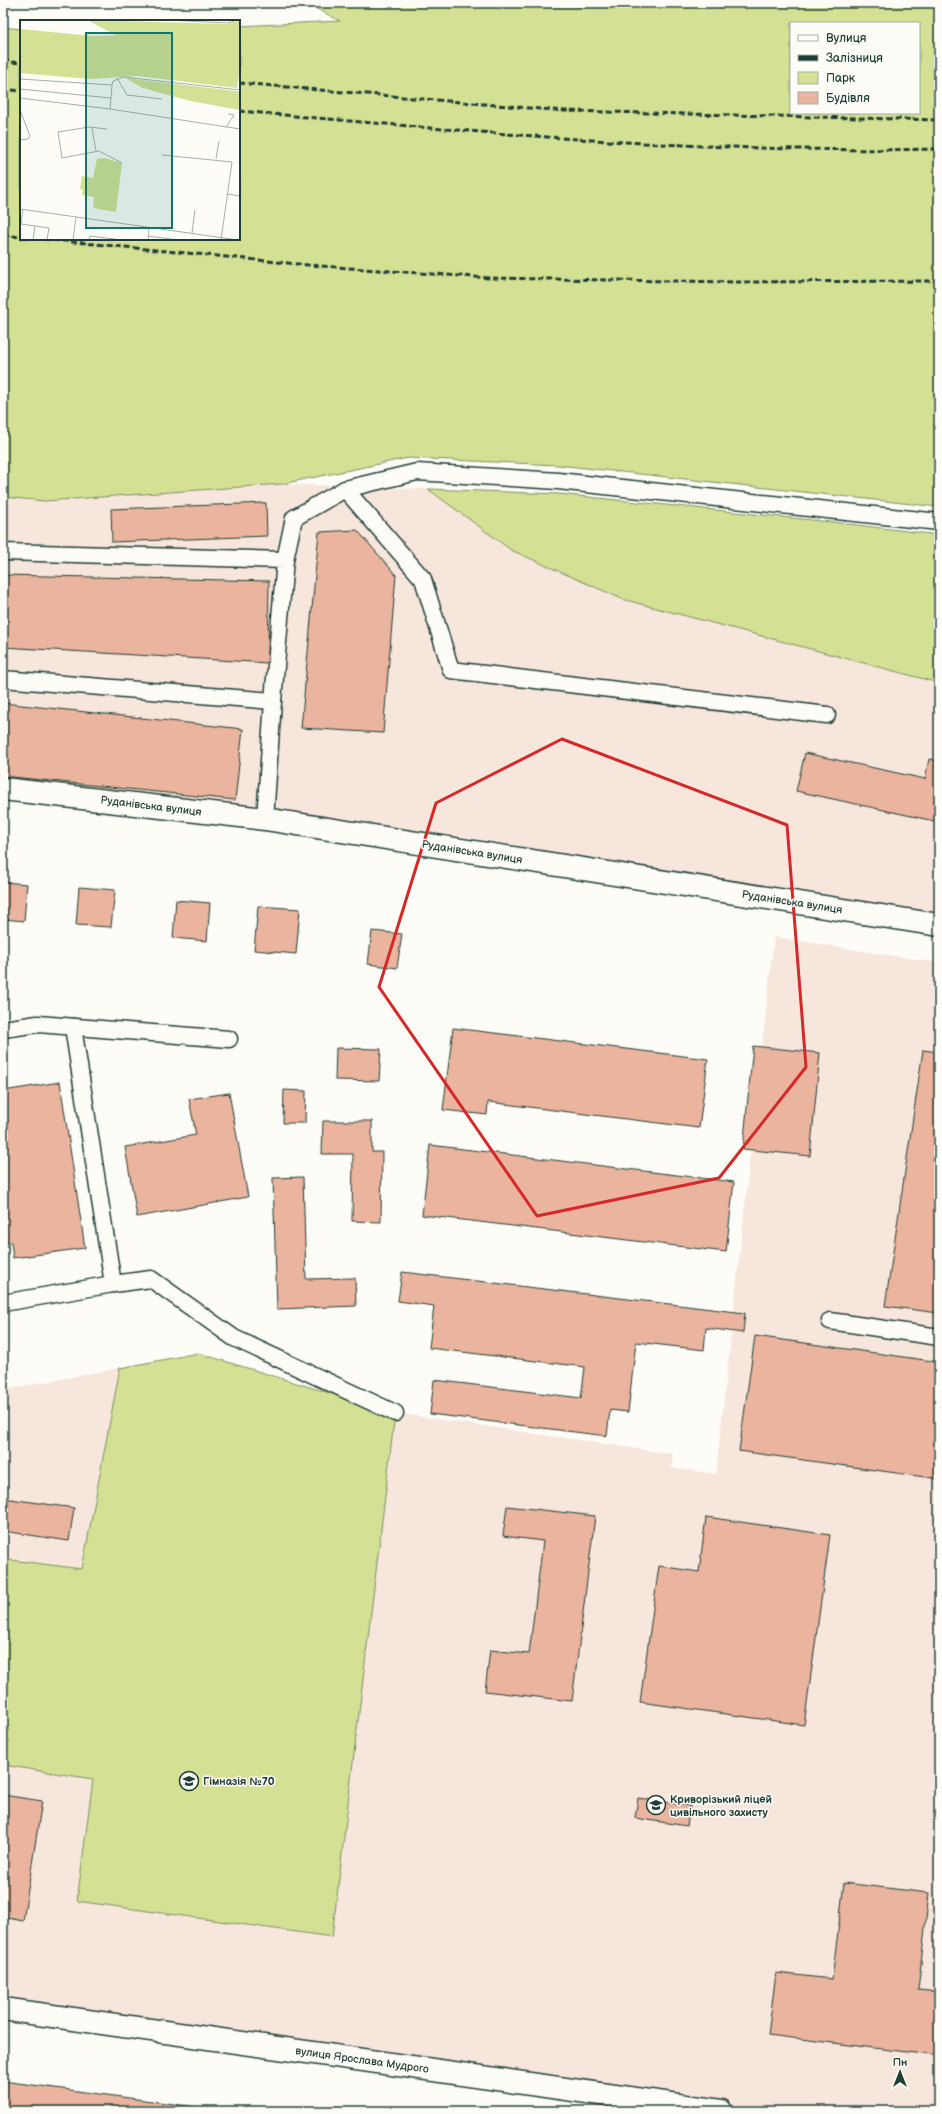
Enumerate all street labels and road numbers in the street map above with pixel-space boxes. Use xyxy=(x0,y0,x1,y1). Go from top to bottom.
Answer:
street label: Руданівська вулиця xyxy=(100,793,202,819)
street label: Руданівська вулиця xyxy=(421,838,523,866)
street label: Руданівська вулиця xyxy=(741,888,843,916)
street label: вулиця Ярослава Мудрого xyxy=(295,2044,430,2076)

